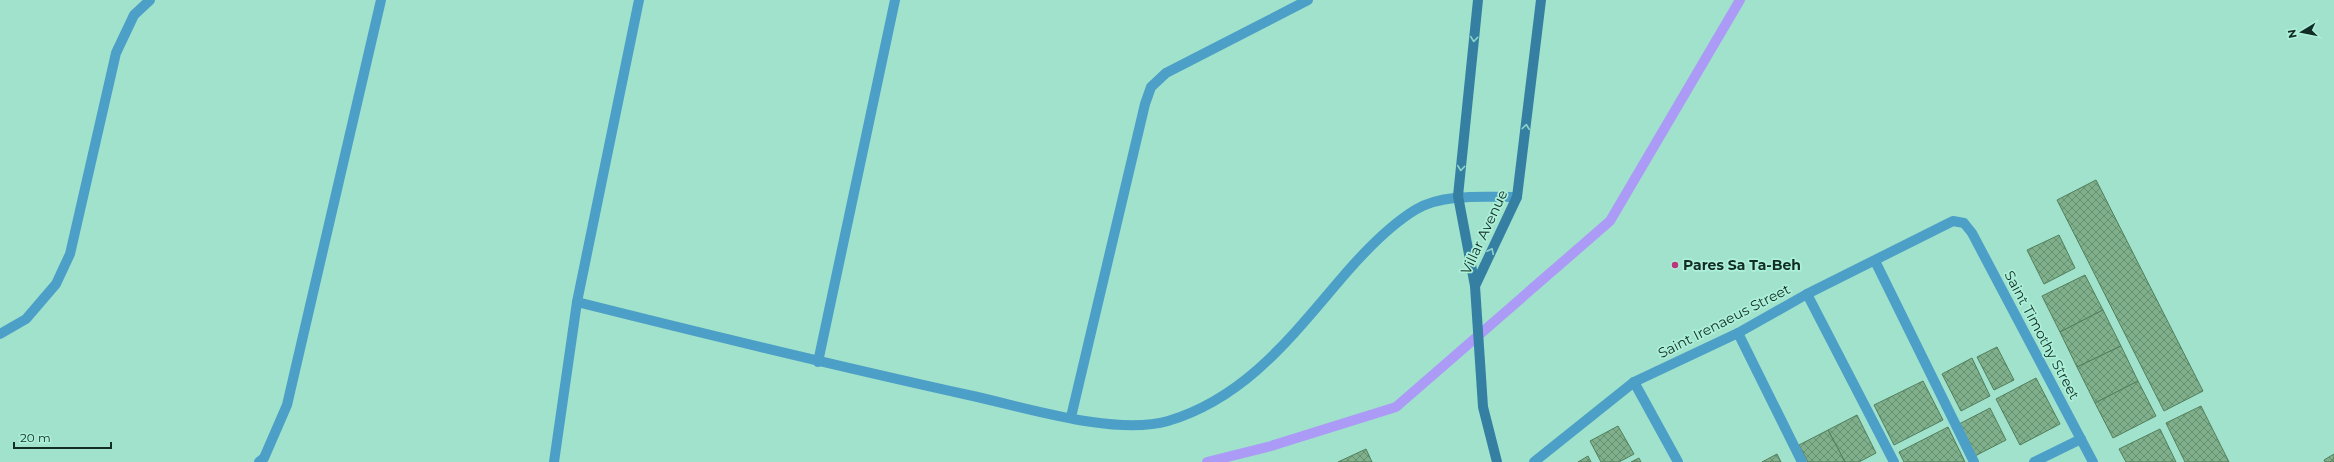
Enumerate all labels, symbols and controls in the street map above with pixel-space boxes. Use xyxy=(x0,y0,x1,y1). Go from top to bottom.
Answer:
north arrow xyxy=(2282,12,2322,52)
text: N xyxy=(2284,28,2300,39)
one-way arrow xyxy=(1470,36,1479,42)
one-way arrow xyxy=(1521,124,1530,130)
one-way arrow xyxy=(1456,165,1465,171)
street label: Villar Avenue xyxy=(1457,187,1511,277)
one-way arrow xyxy=(1486,248,1494,255)
place label: Pares Sa Ta-Beh xyxy=(1683,256,1801,274)
marker: Pares Sa Ta-Beh xyxy=(1670,260,1680,270)
street label: Saint Timothy Street xyxy=(2000,267,2084,403)
street label: Saint Irenaeus Street xyxy=(1655,280,1793,362)
scale bar xyxy=(14,424,111,450)
text: 20 m xyxy=(20,430,51,445)

